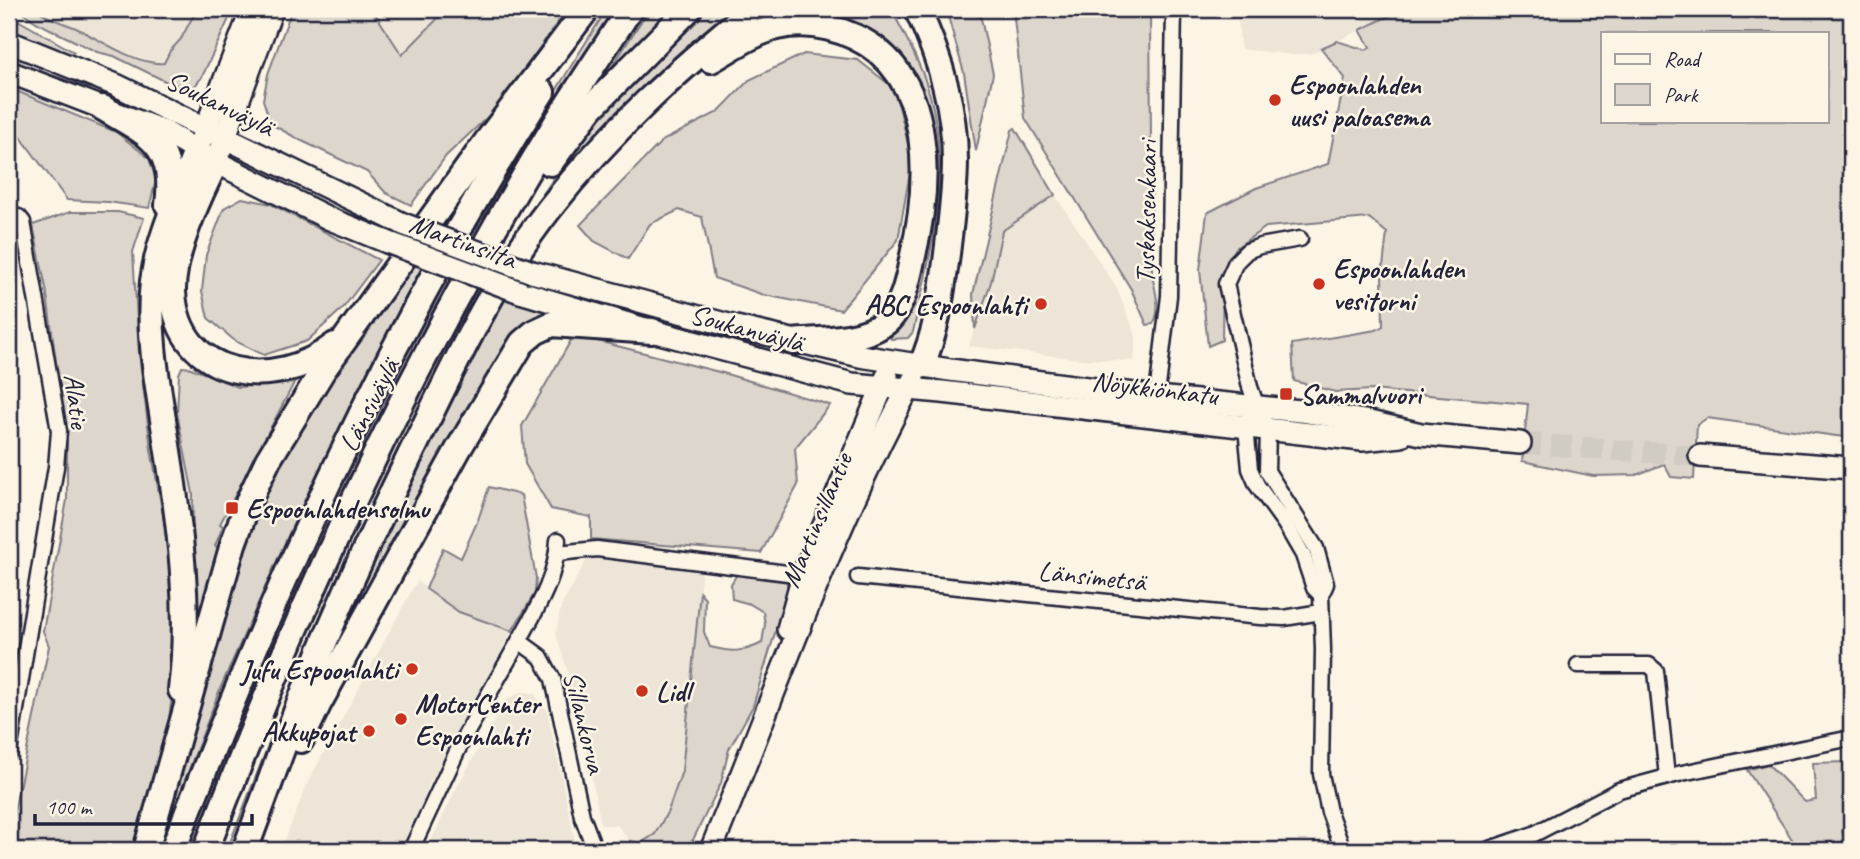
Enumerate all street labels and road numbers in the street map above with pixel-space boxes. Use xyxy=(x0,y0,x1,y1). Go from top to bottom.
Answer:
street label: Soukanväylä xyxy=(160,62,281,145)
street label: Tyskaksenkaari xyxy=(1127,136,1165,284)
street label: Martinsilta xyxy=(405,206,523,277)
street label: Soukanväylä xyxy=(686,296,809,360)
street label: Länsiväylä xyxy=(331,351,408,457)
street label: Nöykkiönkatu xyxy=(1090,363,1222,413)
street label: Alatie xyxy=(56,372,98,432)
street label: Martinsillantie xyxy=(772,446,861,592)
street label: Länsimetsä xyxy=(1037,553,1149,599)
street label: Sillankorva xyxy=(555,667,615,779)

